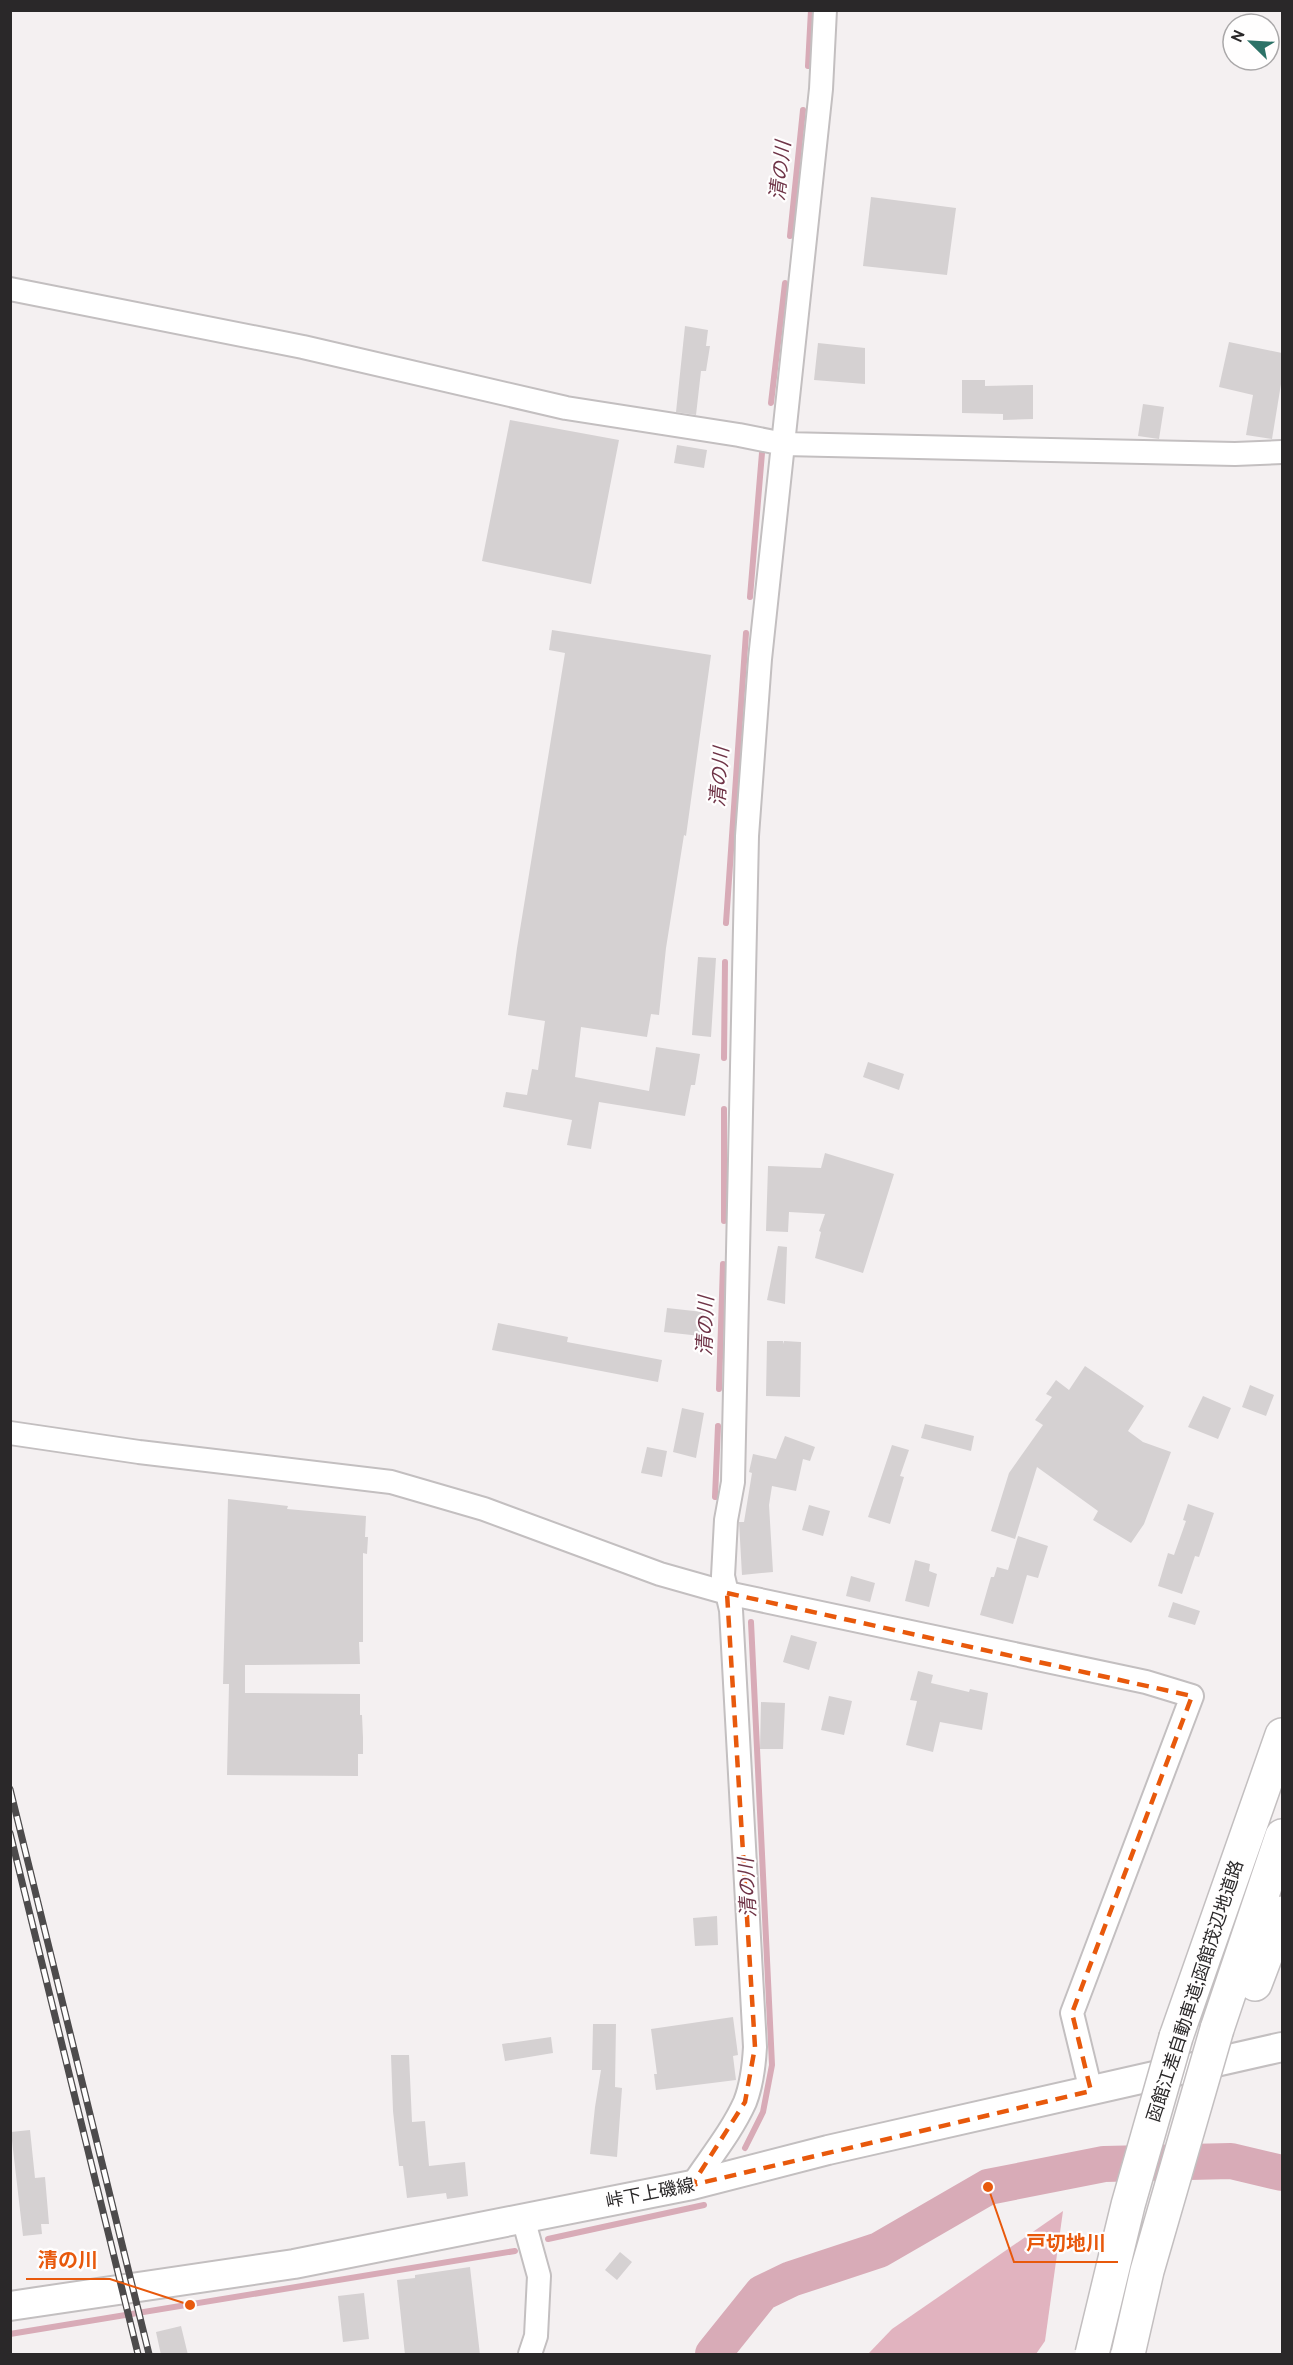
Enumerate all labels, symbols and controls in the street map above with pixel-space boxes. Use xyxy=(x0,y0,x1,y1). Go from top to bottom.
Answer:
north arrow xyxy=(1221,12,1281,72)
text: N xyxy=(1228,27,1251,46)
water label: 清の川 xyxy=(766,138,798,202)
water label: 清の川 xyxy=(706,744,736,808)
water label: 清の川 xyxy=(693,1294,721,1357)
water label: 清の川 xyxy=(734,1855,764,1919)
street label: 函館江差自動車道;函館茂辺地道路 xyxy=(1143,1858,1250,2125)
street label: 峠下上磯線 xyxy=(604,2175,697,2214)
callout: 戸切地川 xyxy=(1014,2224,1118,2262)
text: 戸切地川 xyxy=(1026,2232,1106,2258)
callout: 清の川 xyxy=(26,2241,110,2279)
text: 清の川 xyxy=(38,2249,98,2275)

